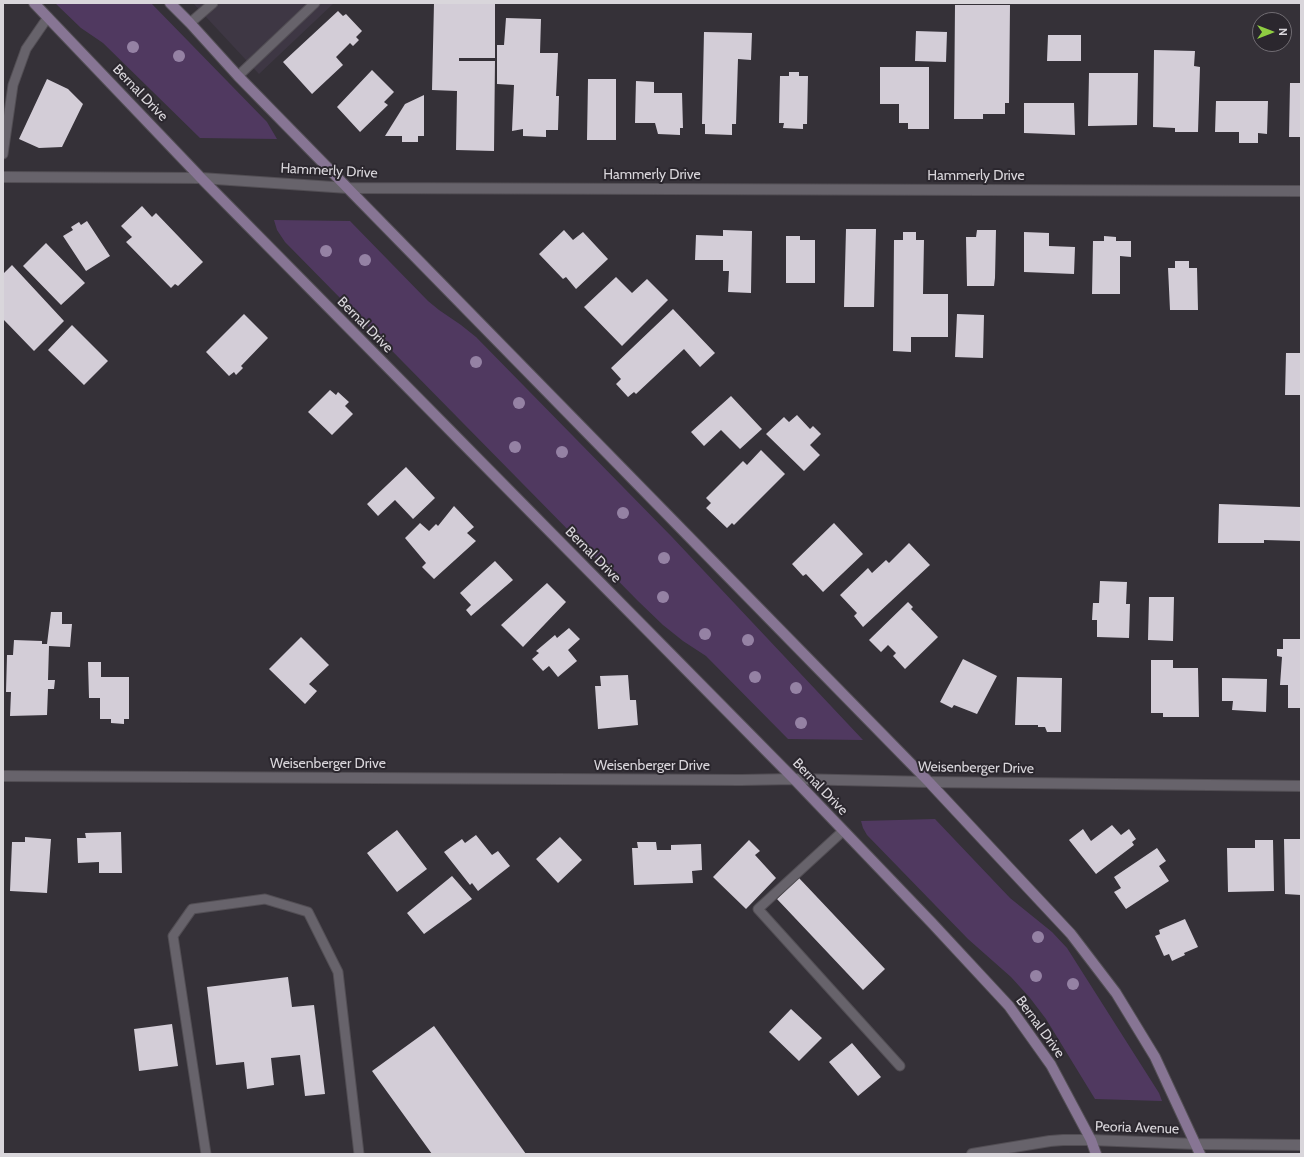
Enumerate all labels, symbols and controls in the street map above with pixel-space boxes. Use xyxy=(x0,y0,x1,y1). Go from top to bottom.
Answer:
north arrow xyxy=(1252,12,1292,52)
text: N xyxy=(1276,28,1290,36)
street label: Bernal Drive xyxy=(109,61,171,125)
street label: Hammerly Drive xyxy=(280,160,378,182)
street label: Hammerly Drive xyxy=(603,167,701,183)
street label: Hammerly Drive xyxy=(927,168,1025,184)
street label: Bernal Drive xyxy=(333,293,397,357)
street label: Bernal Drive xyxy=(561,523,625,587)
street label: Bernal Drive xyxy=(789,755,851,819)
street label: Weisenberger Drive xyxy=(270,756,386,772)
street label: Weisenberger Drive xyxy=(594,758,710,774)
street label: Weisenberger Drive xyxy=(918,759,1034,777)
street label: Bernal Drive xyxy=(1012,993,1068,1061)
street label: Peoria Avenue xyxy=(1095,1118,1179,1138)

